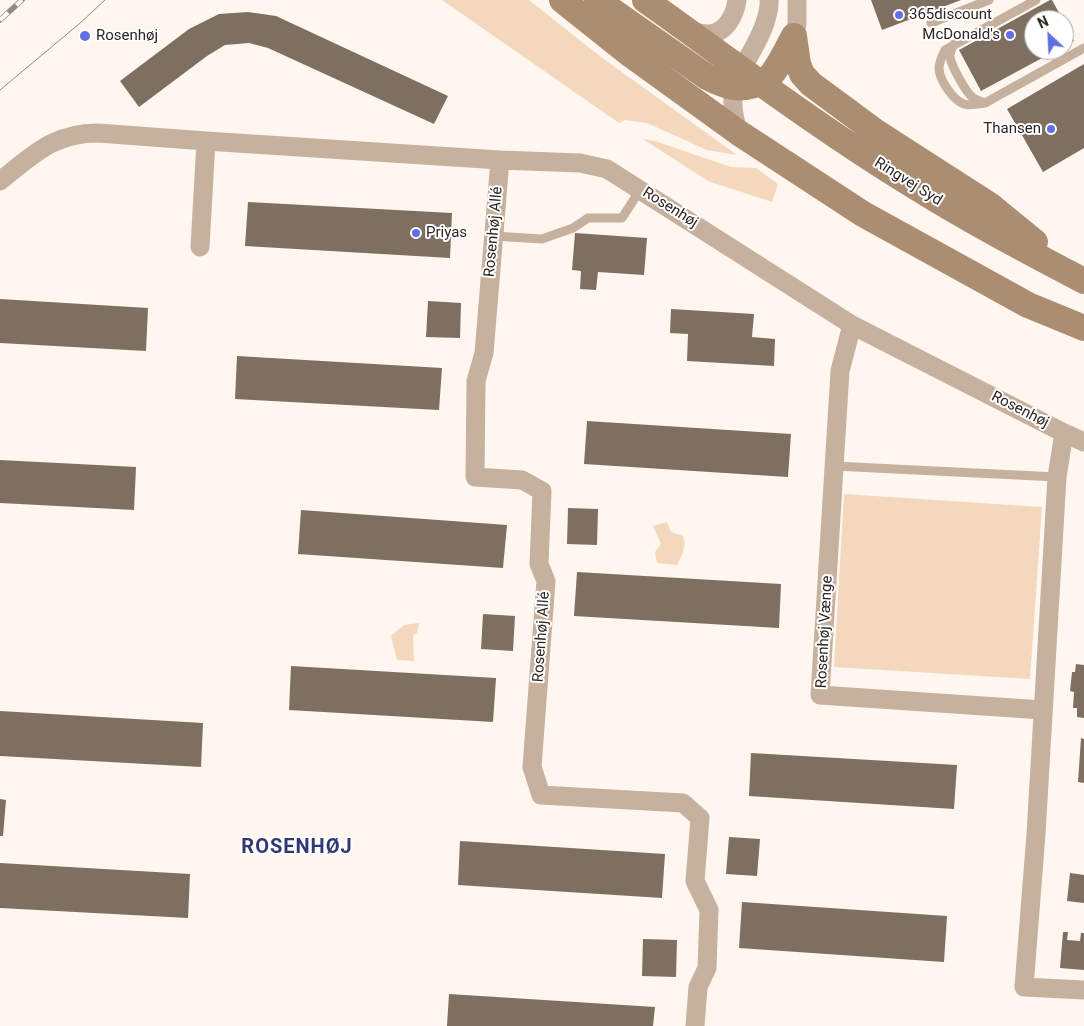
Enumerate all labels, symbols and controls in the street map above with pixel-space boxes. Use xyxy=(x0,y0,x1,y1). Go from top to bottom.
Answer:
place label: 365discount xyxy=(909,6,992,24)
marker: 365discount xyxy=(893,9,905,21)
north arrow xyxy=(1024,10,1074,60)
text: N xyxy=(1035,13,1051,32)
place label: McDonald's xyxy=(922,26,1000,44)
place label: Rosenhøj xyxy=(96,27,158,45)
marker: Rosenhøj xyxy=(78,29,92,43)
marker: McDonald's xyxy=(1004,29,1016,41)
place label: Thansen xyxy=(983,120,1041,138)
marker: Thansen xyxy=(1045,123,1057,135)
street label: Ringvej Syd xyxy=(871,154,945,210)
street label: Rosenhøj xyxy=(639,184,701,232)
street label: Rosenhøj Allé xyxy=(481,186,507,278)
place label: Priyas xyxy=(426,224,467,242)
marker: Priyas xyxy=(410,227,422,239)
street label: Rosenhøj xyxy=(988,388,1052,432)
street label: Rosenhøj Vænge xyxy=(813,575,837,689)
street label: Rosenhøj Allé xyxy=(530,591,554,683)
district label: ROSENHØJ xyxy=(240,836,354,860)

